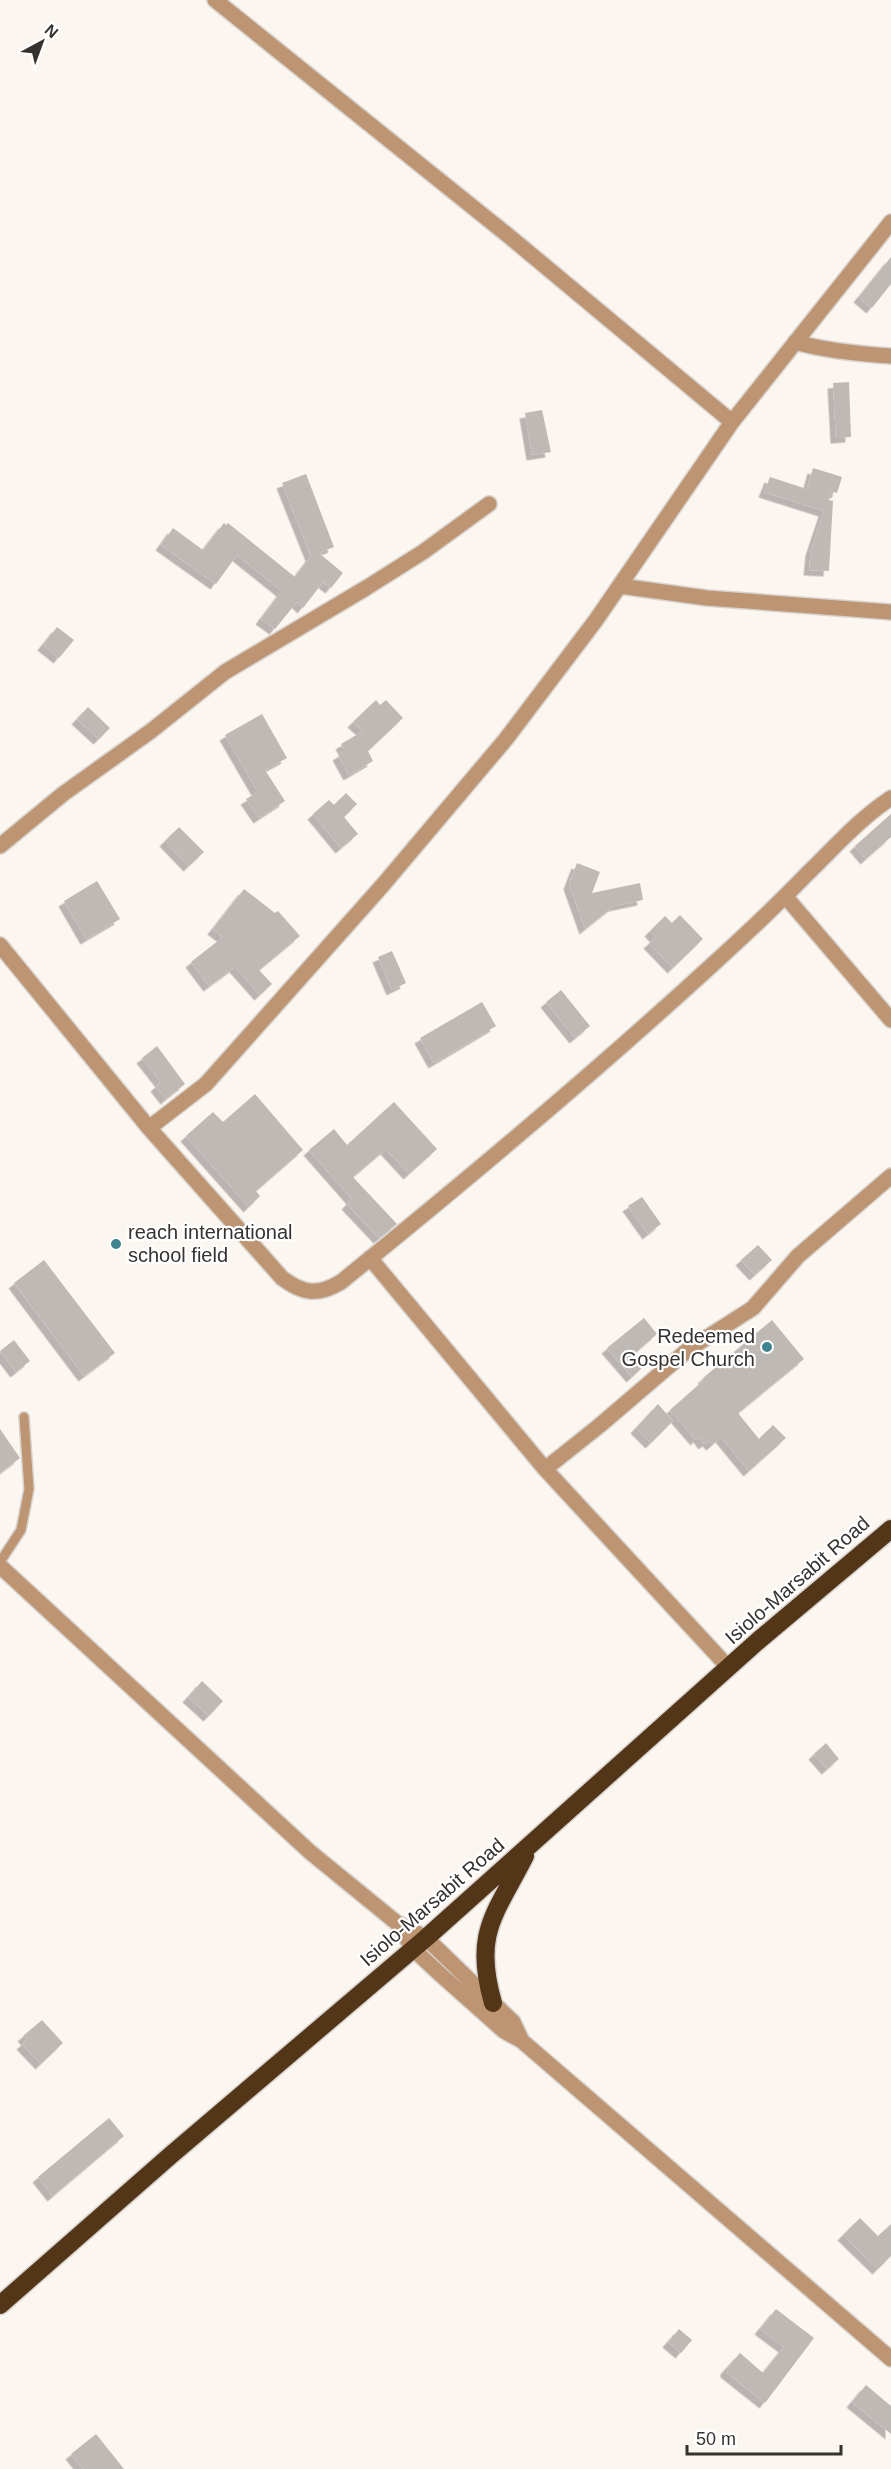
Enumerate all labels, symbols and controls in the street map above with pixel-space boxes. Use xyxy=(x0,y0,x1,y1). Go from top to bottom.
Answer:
north arrow xyxy=(12,12,72,72)
text: N xyxy=(42,21,61,41)
place label: reach international school field xyxy=(128,1221,293,1266)
marker: reach international school field xyxy=(109,1237,123,1251)
place label: Redeemed Gospel Church xyxy=(622,1325,755,1370)
marker: Redeemed Gospel Church xyxy=(760,1340,774,1354)
street label: Isiolo-Marsabit Road xyxy=(721,1512,873,1648)
street label: Isiolo-Marsabit Road xyxy=(356,1834,508,1970)
scale bar xyxy=(687,2418,842,2456)
text: 50 m xyxy=(696,2429,736,2449)

